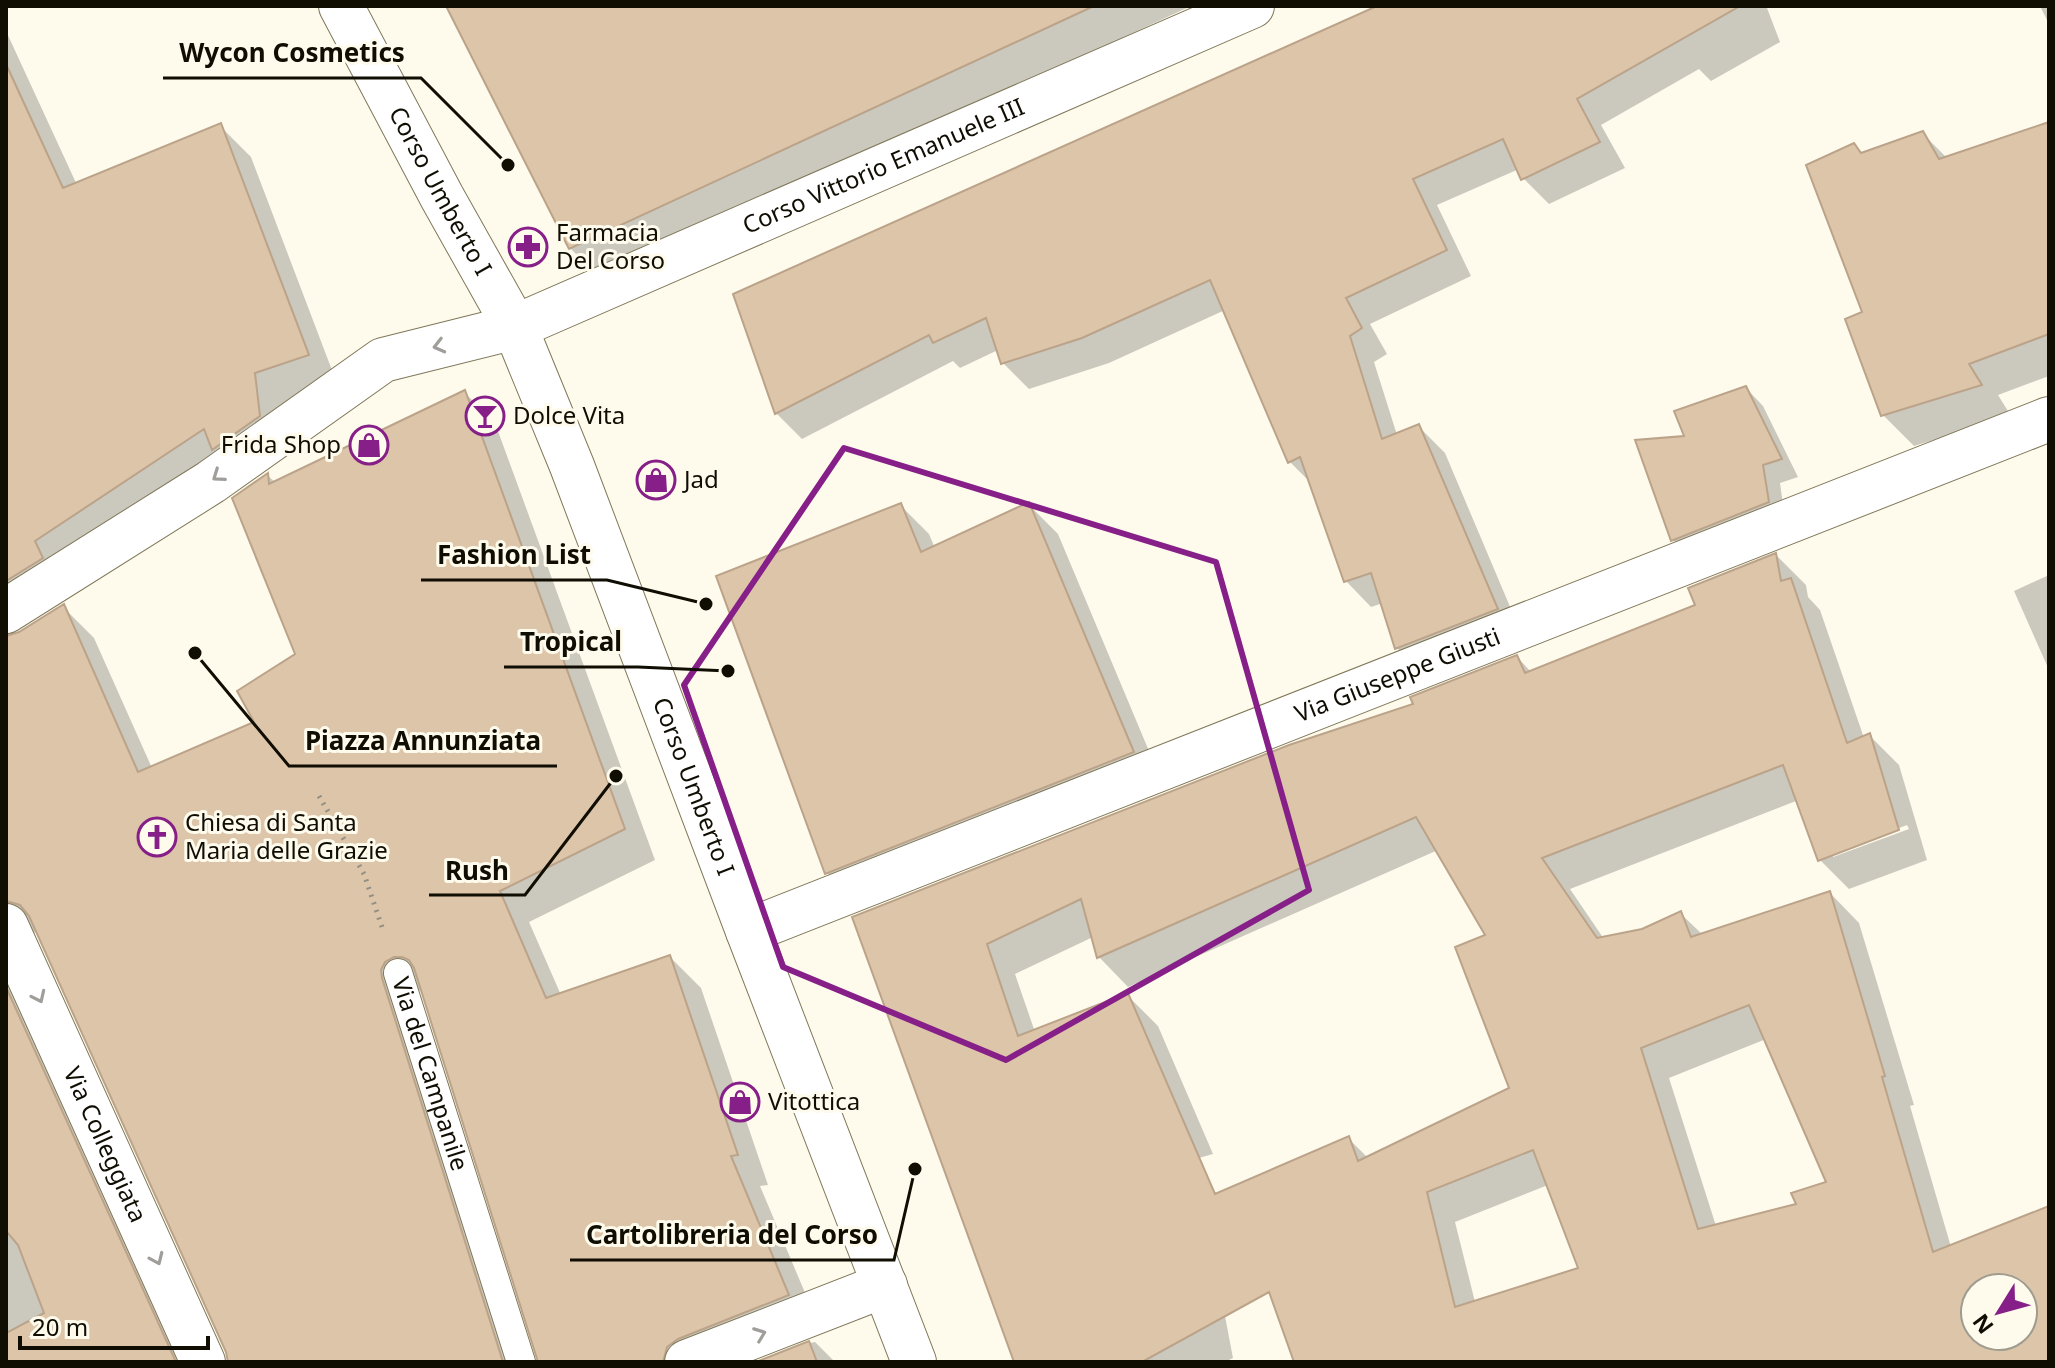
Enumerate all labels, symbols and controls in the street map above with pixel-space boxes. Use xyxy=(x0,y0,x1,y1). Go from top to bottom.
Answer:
callout: Wycon Cosmetics xyxy=(163,28,421,78)
text: Wycon Cosmetics xyxy=(179,34,405,70)
street label: Corso Vittorio Emanuele III xyxy=(737,89,1029,241)
street label: Corso Umberto I xyxy=(382,100,501,281)
place label: Farmacia Del Corso xyxy=(556,215,665,276)
pharmacy icon: Farmacia Del Corso xyxy=(507,226,549,268)
one-way arrow xyxy=(433,337,447,354)
bar icon: Dolce Vita xyxy=(464,395,506,437)
place label: Dolce Vita xyxy=(513,398,625,431)
shop icon: Frida Shop xyxy=(348,424,390,466)
place label: Frida Shop xyxy=(221,427,341,460)
shop icon: Jad xyxy=(635,459,677,501)
place label: Jad xyxy=(682,462,719,495)
one-way arrow xyxy=(212,466,226,481)
callout: Fashion List xyxy=(421,530,607,580)
text: Fashion List xyxy=(437,536,591,572)
callout: Tropical xyxy=(504,617,638,667)
street label: Via Giuseppe Giusti xyxy=(1289,619,1504,729)
text: Tropical xyxy=(520,623,622,659)
street label: Corso Umberto I xyxy=(646,692,743,880)
callout: Piazza Annunziata xyxy=(289,716,557,766)
text: Piazza Annunziata xyxy=(305,722,541,758)
place label: Chiesa di Santa Maria delle Grazie xyxy=(185,805,388,866)
church icon: Chiesa di Santa Maria delle Grazie xyxy=(136,816,178,858)
callout: Rush xyxy=(429,845,525,895)
text: Rush xyxy=(445,852,509,888)
street label: Via del Campanile xyxy=(385,973,477,1175)
one-way arrow xyxy=(29,988,45,1003)
street label: Via Colleggiata xyxy=(57,1061,156,1227)
shop icon: Vitottica xyxy=(719,1081,761,1123)
place label: Vitottica xyxy=(768,1084,860,1117)
callout: Cartolibreria del Corso xyxy=(570,1210,894,1260)
text: Cartolibreria del Corso xyxy=(586,1216,878,1252)
one-way arrow xyxy=(147,1251,163,1265)
north arrow xyxy=(1959,1272,2039,1352)
scale bar xyxy=(20,1300,208,1350)
text: N xyxy=(1965,1308,2000,1341)
text: 20 m xyxy=(32,1310,88,1343)
one-way arrow xyxy=(752,1327,766,1344)

